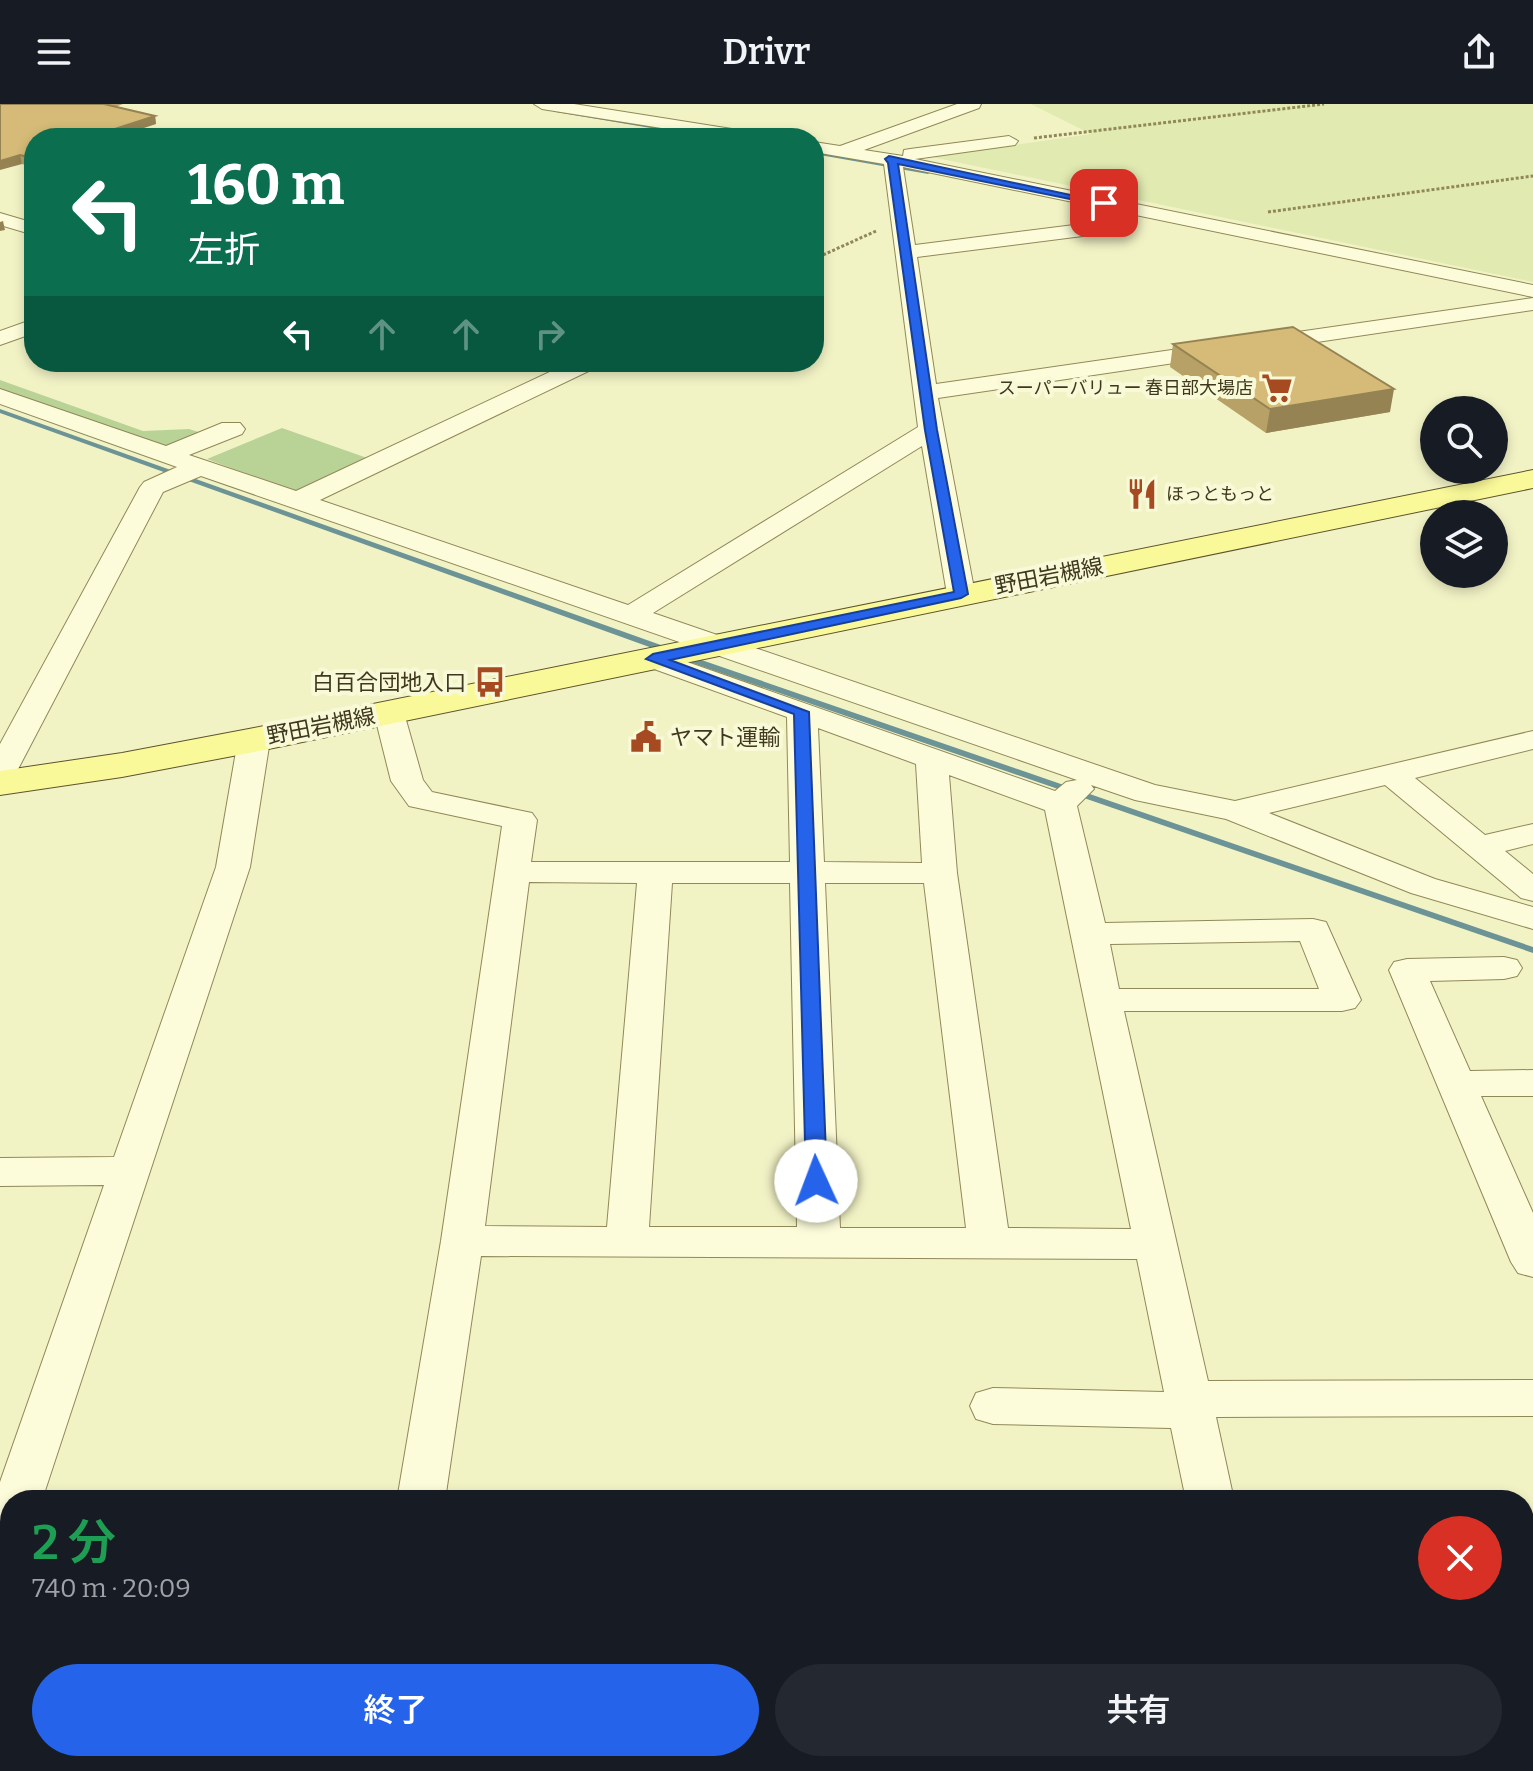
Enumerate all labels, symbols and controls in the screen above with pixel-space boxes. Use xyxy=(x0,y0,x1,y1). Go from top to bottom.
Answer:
icon: menu xyxy=(32,30,76,74)
text: Drivr xyxy=(723,30,810,74)
icon: share xyxy=(1457,30,1501,74)
text: 160 m xyxy=(188,152,344,219)
icon: left xyxy=(56,160,160,264)
pin xyxy=(1070,169,1138,237)
icon: arrive xyxy=(1082,181,1126,225)
text: 左折 xyxy=(188,228,260,272)
icon: left xyxy=(276,312,320,356)
icon: ahead xyxy=(360,312,404,356)
icon: ahead xyxy=(444,312,488,356)
icon: right xyxy=(528,312,572,356)
supermarket icon: スーパーバリュー 春日部大場店 xyxy=(1260,371,1294,405)
place label: スーパーバリュー 春日部大場店 xyxy=(998,377,1253,399)
map controls xyxy=(1420,396,1508,588)
button: search xyxy=(1420,396,1508,484)
restaurant icon: ほっともっと xyxy=(1125,477,1159,511)
place label: ほっともっと xyxy=(1166,483,1274,505)
button: layers xyxy=(1420,500,1508,588)
street label: 野田岩槻線 xyxy=(992,552,1106,600)
bus stop icon: 白百合団地入口 xyxy=(473,665,507,699)
place label: 白百合団地入口 xyxy=(312,669,466,696)
street label: 野田岩槻線 xyxy=(264,702,378,750)
public building icon: ヤマト運輸 xyxy=(629,720,663,754)
place label: ヤマト運輸 xyxy=(670,724,780,751)
position arrow xyxy=(774,1139,858,1223)
text: 2 分 xyxy=(32,1514,116,1572)
button: close xyxy=(1418,1516,1502,1600)
text: 740 m · 20:09 xyxy=(32,1573,191,1604)
button: 終了 xyxy=(32,1664,759,1756)
button: 共有 xyxy=(775,1664,1502,1756)

